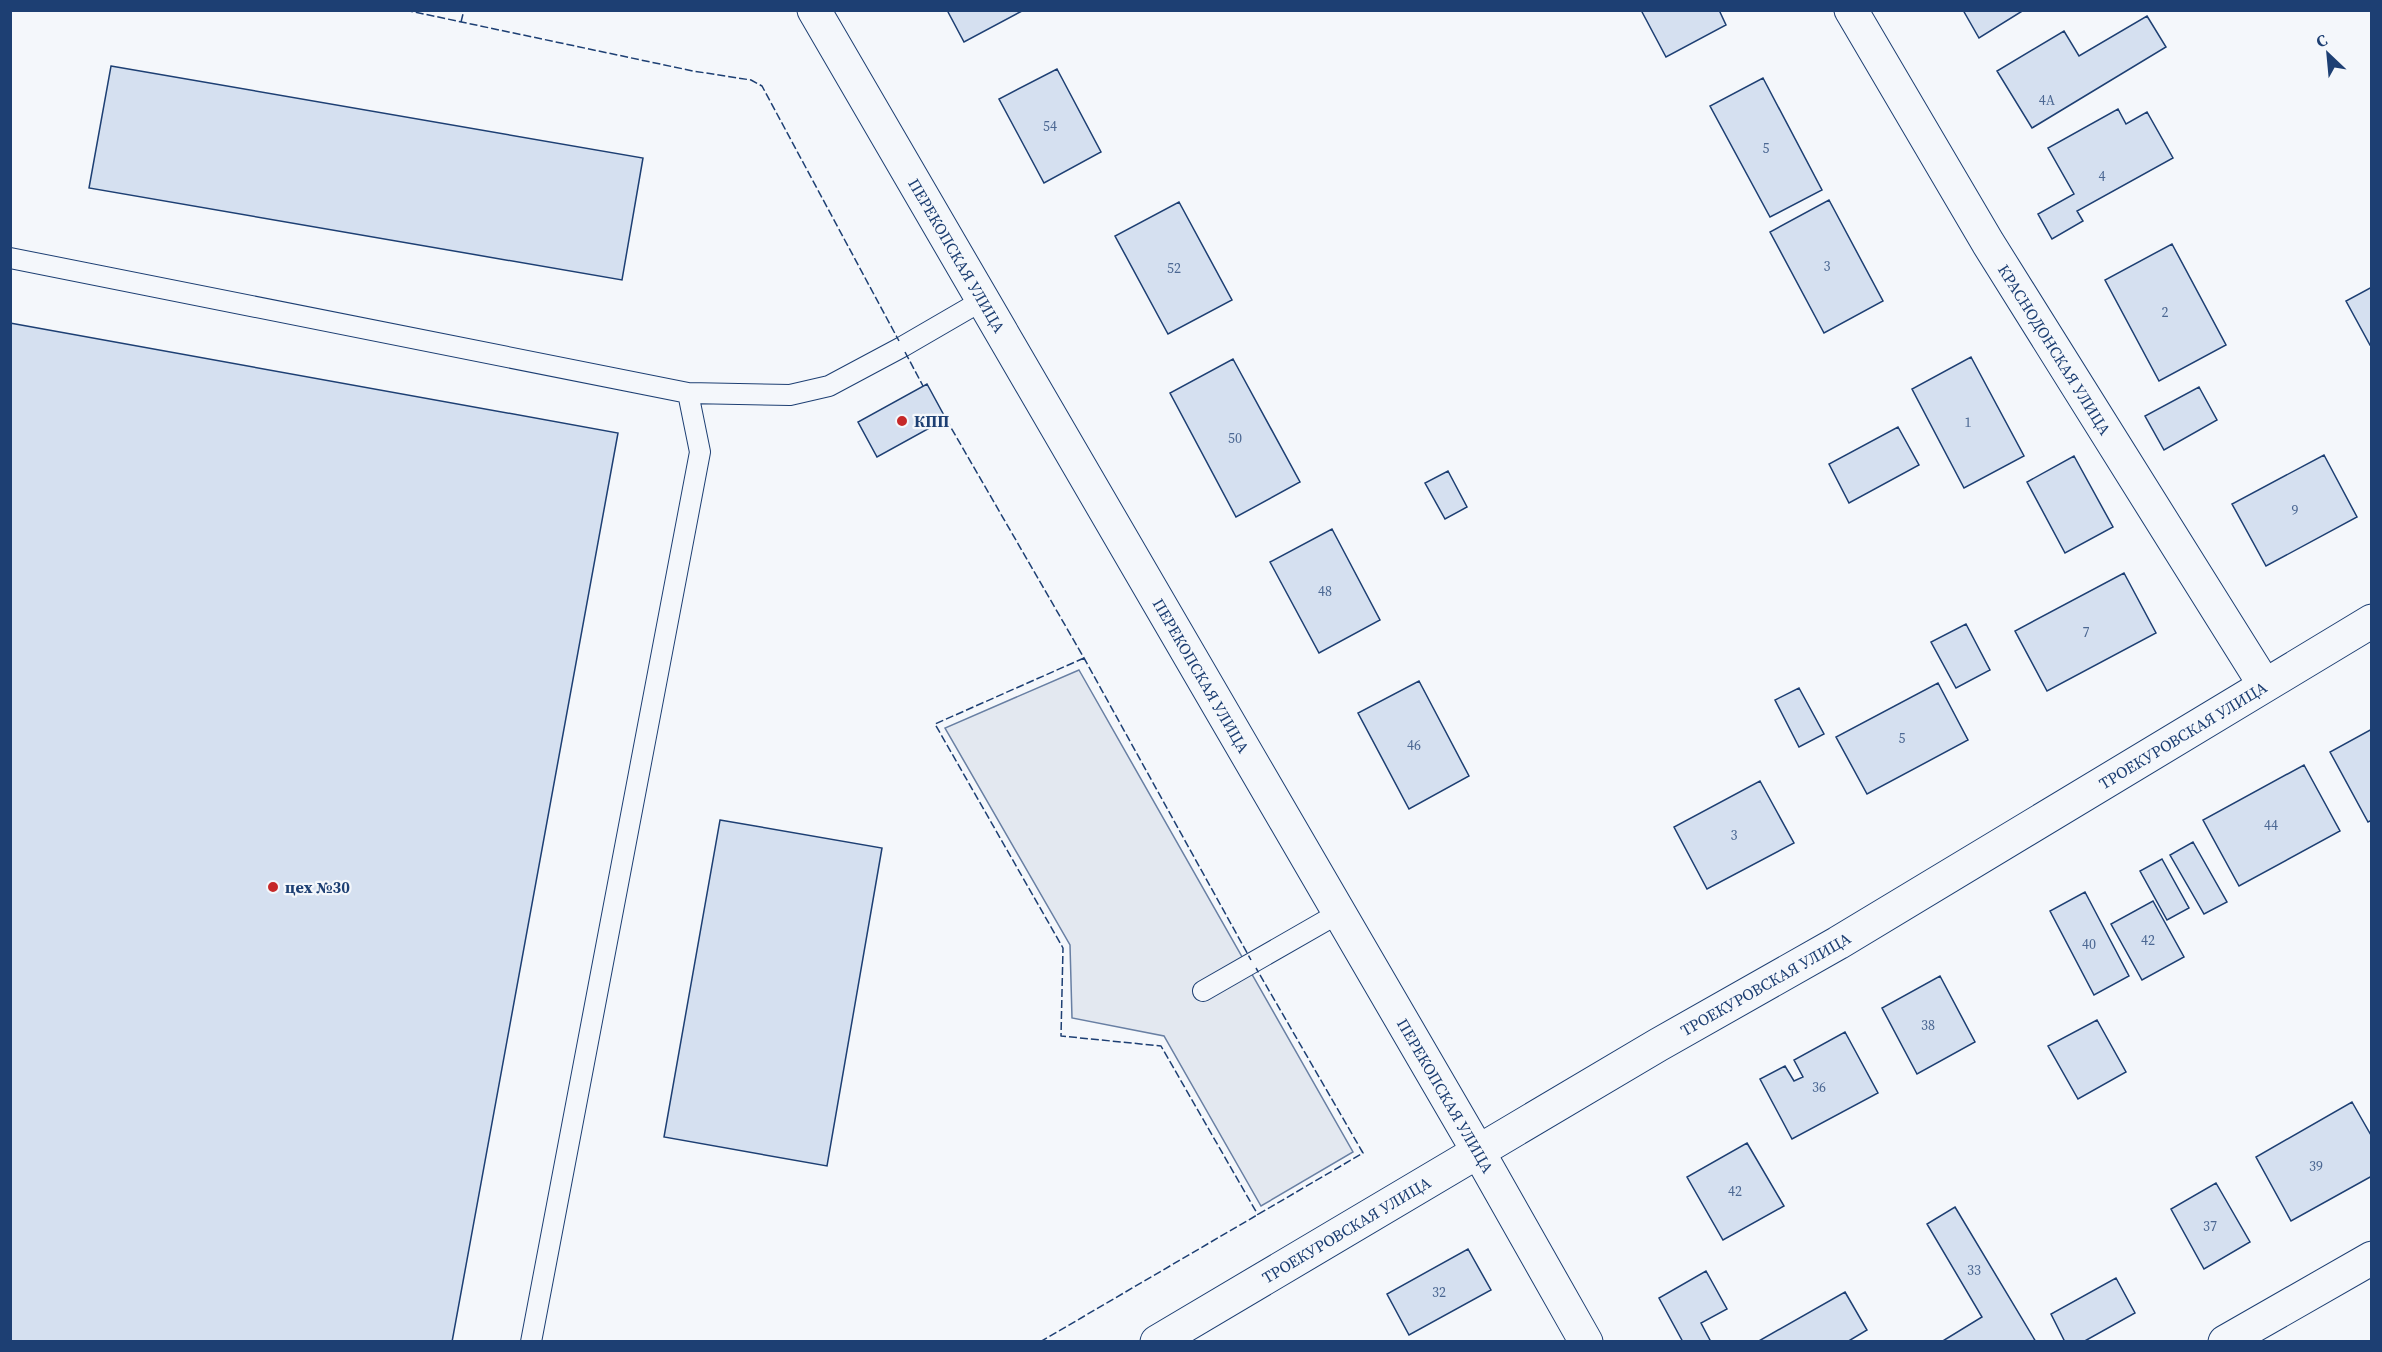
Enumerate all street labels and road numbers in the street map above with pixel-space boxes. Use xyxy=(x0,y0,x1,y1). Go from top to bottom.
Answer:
street label: ПЕРЕКОПСКАЯ УЛИЦА xyxy=(903,174,1011,337)
street label: КРАСНОДОНСКАЯ УЛИЦА xyxy=(1993,260,2117,439)
street label: ПЕРЕКОПСКАЯ УЛИЦА xyxy=(1148,594,1255,757)
street label: ТРОЕКУРОВСКАЯ УЛИЦА xyxy=(2095,676,2271,794)
street label: ТРОЕКУРОВСКАЯ УЛИЦА xyxy=(1676,927,1855,1041)
street label: ПЕРЕКОПСКАЯ УЛИЦА xyxy=(1392,1014,1499,1177)
street label: ТРОЕКУРОВСКАЯ УЛИЦА xyxy=(1258,1171,1435,1288)

